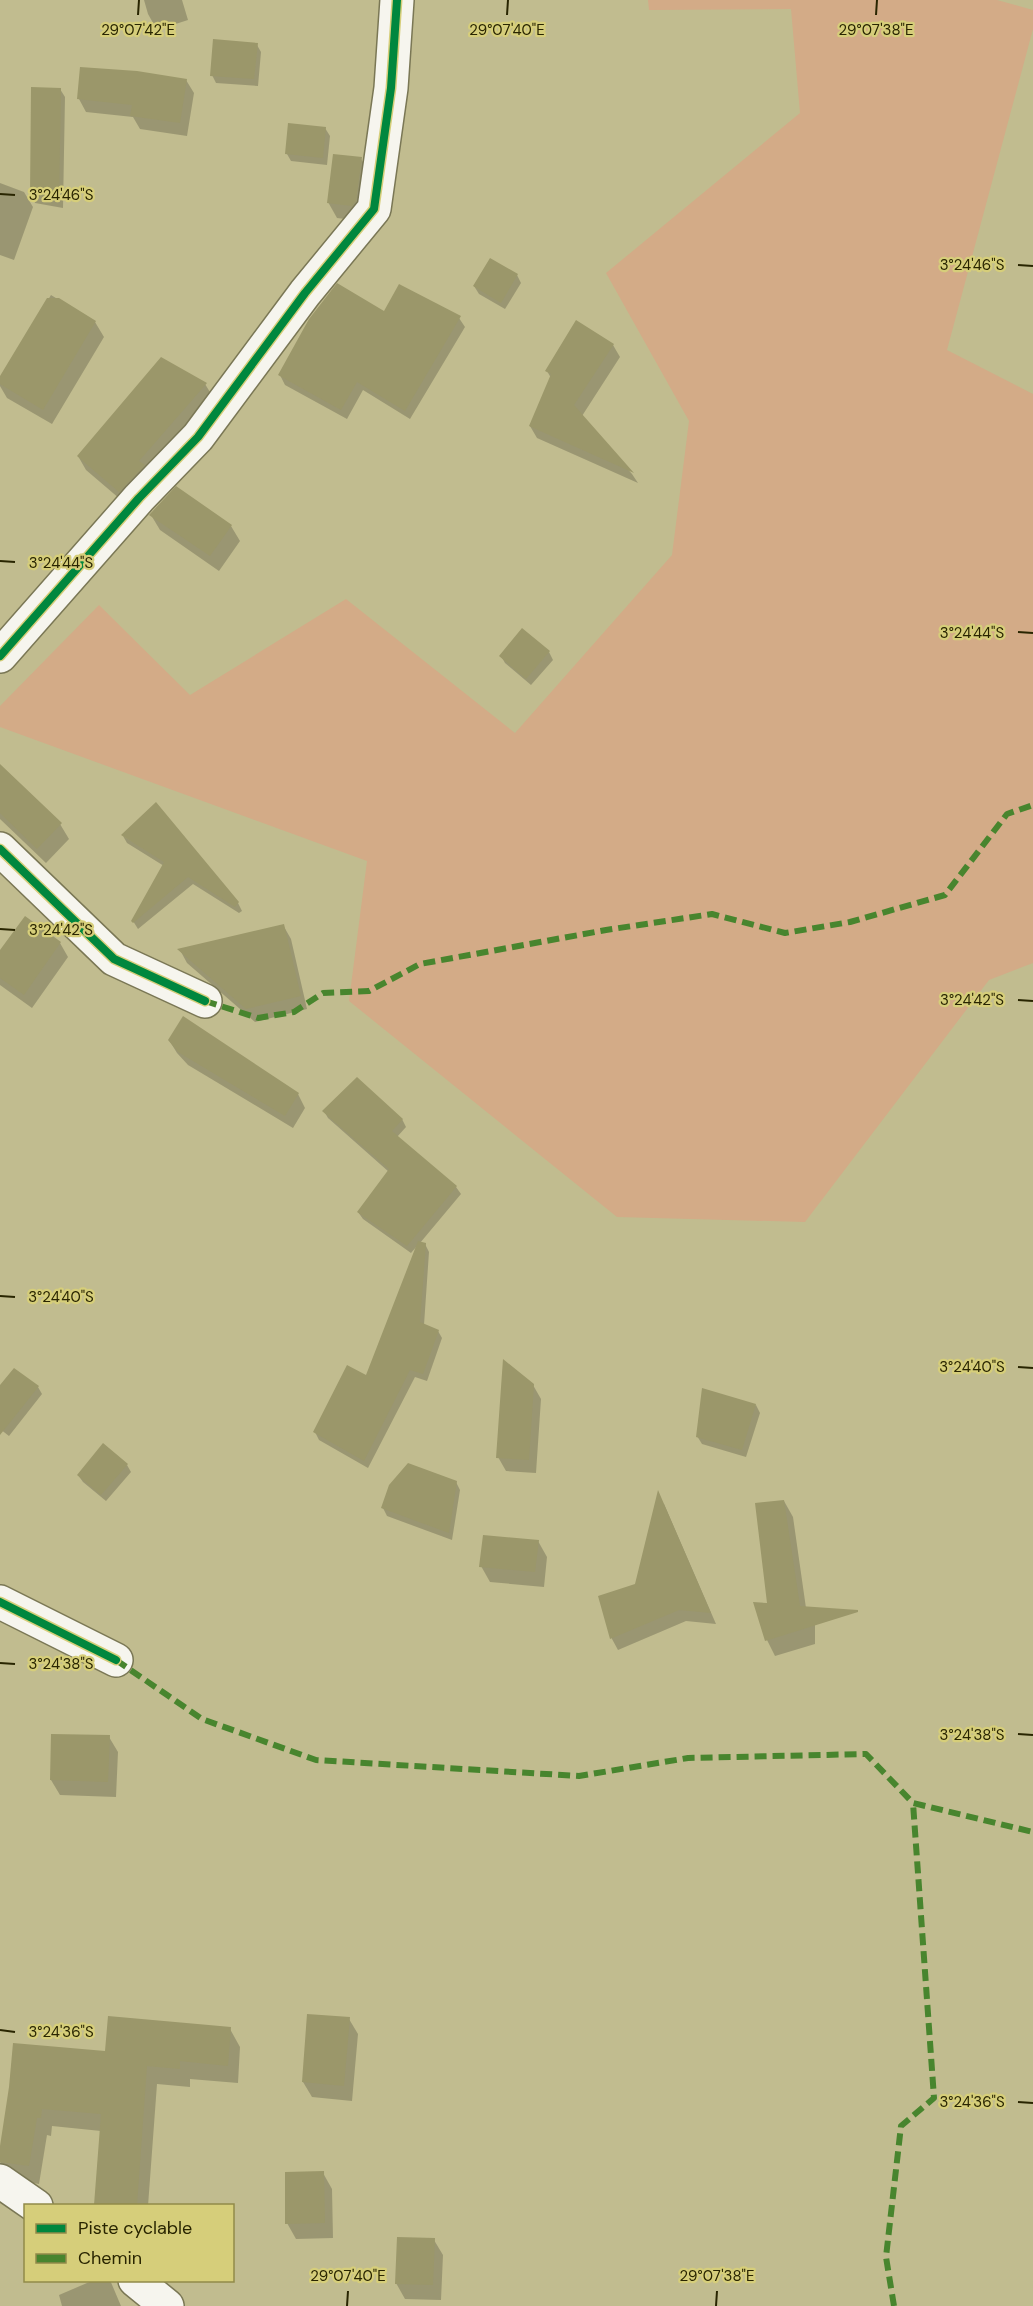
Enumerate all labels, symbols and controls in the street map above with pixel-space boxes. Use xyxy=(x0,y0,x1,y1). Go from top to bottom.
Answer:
text: 29°07'42"E xyxy=(101,20,175,40)
text: 29°07'40"E xyxy=(469,20,545,40)
text: 29°07'38"E xyxy=(839,20,913,40)
text: 3°24'46"S xyxy=(29,185,94,205)
text: 3°24'46"S xyxy=(940,255,1005,275)
text: 3°24'44"S xyxy=(29,553,93,573)
text: 3°24'44"S xyxy=(940,623,1004,643)
text: 3°24'42"S xyxy=(29,920,93,940)
text: 3°24'42"S xyxy=(940,990,1004,1010)
text: 3°24'40"S xyxy=(28,1287,94,1307)
text: 3°24'40"S xyxy=(939,1357,1005,1377)
text: 3°24'38"S xyxy=(29,1654,94,1674)
text: 3°24'38"S xyxy=(940,1725,1005,1745)
text: 3°24'36"S xyxy=(28,2022,94,2042)
text: 3°24'36"S xyxy=(939,2092,1005,2112)
legend xyxy=(24,2204,234,2282)
text: Piste cyclable xyxy=(78,2216,192,2240)
text: Chemin xyxy=(78,2246,142,2270)
text: 29°07'40"E xyxy=(310,2266,386,2286)
text: 29°07'38"E xyxy=(680,2266,754,2286)

